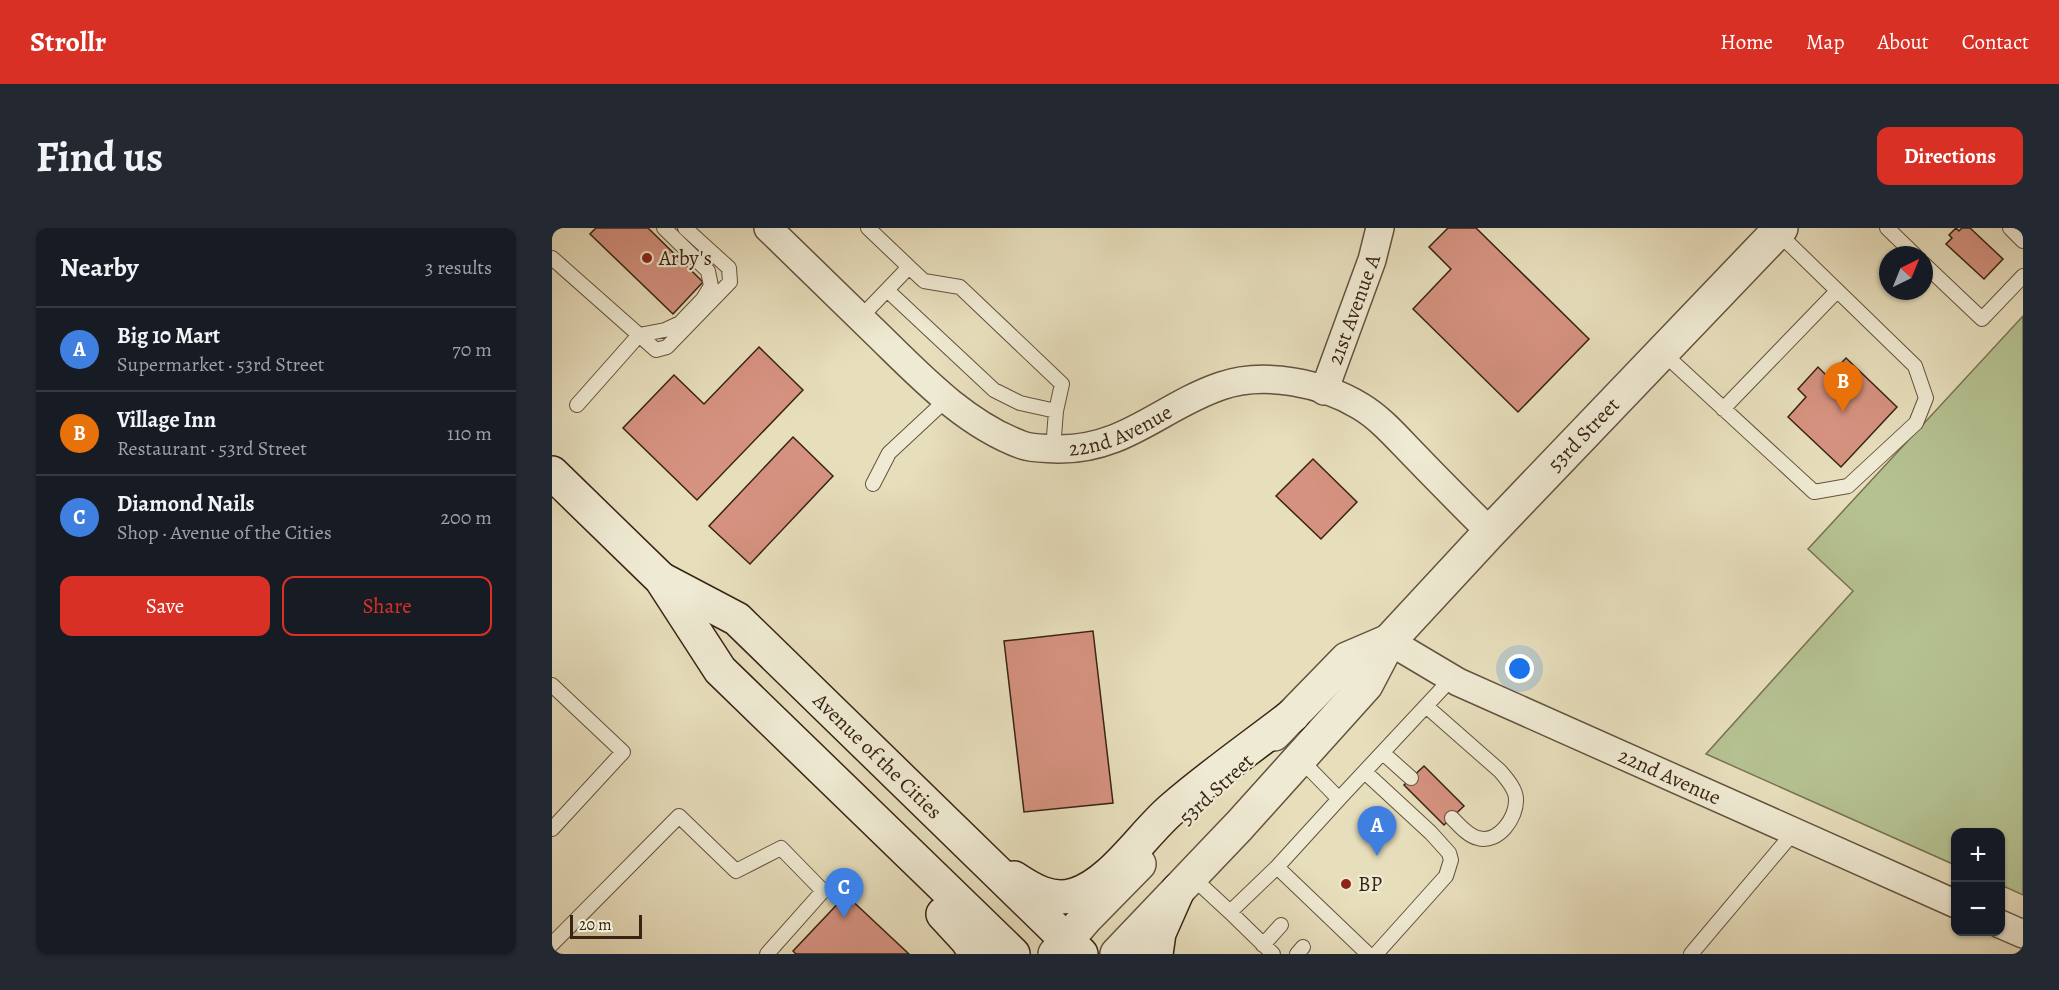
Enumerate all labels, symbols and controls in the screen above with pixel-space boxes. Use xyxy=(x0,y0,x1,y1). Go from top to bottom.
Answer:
text: Strollr xyxy=(30,23,106,61)
text: Home xyxy=(1720,28,1773,56)
text: Map xyxy=(1806,28,1844,56)
text: About xyxy=(1877,28,1929,56)
text: Contact xyxy=(1962,28,2029,56)
button: Directions xyxy=(1877,127,2023,185)
text: Find us xyxy=(36,128,163,185)
place label: Arby's xyxy=(658,244,712,272)
north arrow xyxy=(1879,246,1933,300)
street label: 21st Avenue A xyxy=(1321,249,1387,368)
text: Nearby xyxy=(60,250,139,285)
marker: Arby's xyxy=(640,251,654,265)
text: 3 results xyxy=(425,254,492,281)
text: Big 10 Mart xyxy=(117,321,220,351)
text: A xyxy=(73,336,86,363)
text: 70 m xyxy=(452,336,492,363)
text: Supermarket · 53rd Street xyxy=(117,351,324,378)
pin: B xyxy=(1824,362,1862,412)
street label: 53rd Street xyxy=(1541,391,1626,478)
street label: 22nd Avenue xyxy=(1068,398,1177,463)
text: Village Inn xyxy=(117,405,216,435)
text: B xyxy=(73,420,86,447)
text: 110 m xyxy=(447,420,492,447)
text: Restaurant · 53rd Street xyxy=(117,435,307,462)
text: Diamond Nails xyxy=(117,489,255,519)
text: C xyxy=(73,504,86,531)
text: 200 m xyxy=(441,504,492,531)
text: Shop · Avenue of the Cities xyxy=(117,519,332,546)
button: Save xyxy=(60,576,270,636)
button: Share xyxy=(282,576,492,636)
your location xyxy=(1505,654,1534,683)
street label: Avenue of the Cities xyxy=(806,686,948,825)
street label: 22nd Avenue xyxy=(1614,741,1725,811)
street label: 53rd Street xyxy=(1173,747,1259,831)
pin: A xyxy=(1358,806,1396,856)
map controls xyxy=(1951,828,2005,936)
button: + xyxy=(1951,828,2005,882)
pin: C xyxy=(824,868,864,918)
place label: BP xyxy=(1358,870,1383,898)
marker: BP xyxy=(1339,877,1353,891)
button: − xyxy=(1951,882,2005,936)
scale bar xyxy=(570,912,642,940)
text: 20 m xyxy=(579,914,612,936)

